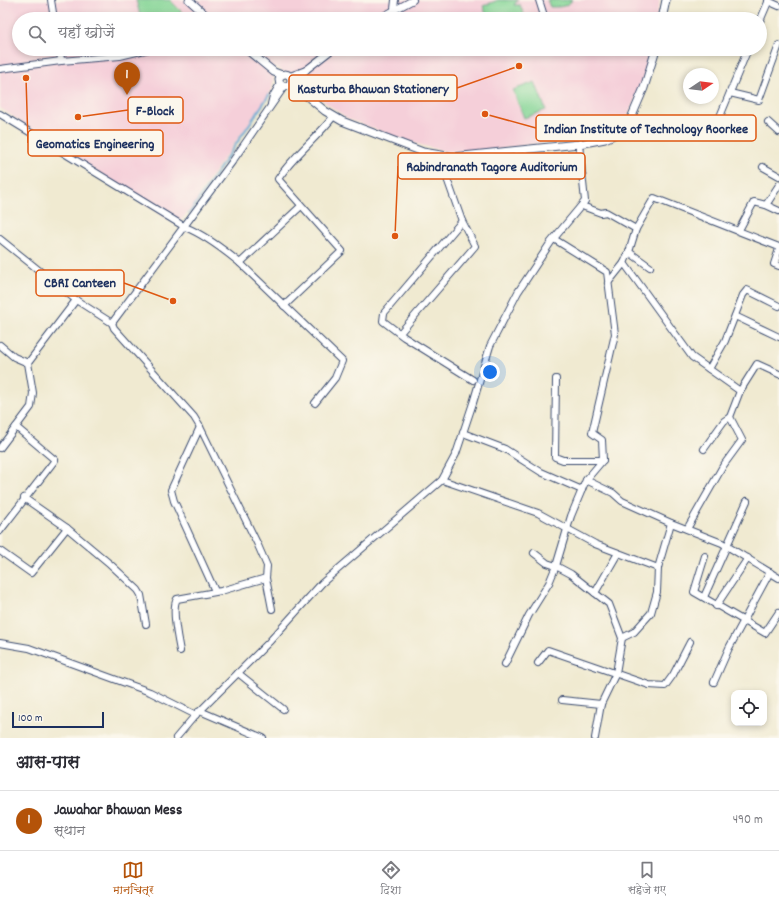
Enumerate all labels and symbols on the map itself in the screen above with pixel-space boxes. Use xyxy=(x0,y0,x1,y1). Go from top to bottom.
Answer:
pin: 1 xyxy=(114,62,140,95)
north arrow xyxy=(683,68,719,104)
callout: Kasturba Bhawan Stationery xyxy=(289,75,457,101)
text: Kasturba Bhawan Stationery xyxy=(297,80,450,100)
callout: F-Block xyxy=(128,97,183,123)
text: F-Block xyxy=(136,102,175,122)
callout: Indian Institute of Technology Roorkee xyxy=(536,115,756,141)
text: Indian Institute of Technology Roorkee xyxy=(544,120,748,140)
callout: Geomatics Engineering xyxy=(28,130,163,156)
text: Geomatics Engineering xyxy=(36,135,154,155)
callout: Rabindranath Tagore Auditorium xyxy=(398,153,585,179)
text: Rabindranath Tagore Auditorium xyxy=(406,158,578,178)
callout: CBRI Canteen xyxy=(36,270,124,296)
text: CBRI Canteen xyxy=(44,274,116,294)
your location xyxy=(480,362,500,382)
scale bar xyxy=(12,710,104,729)

